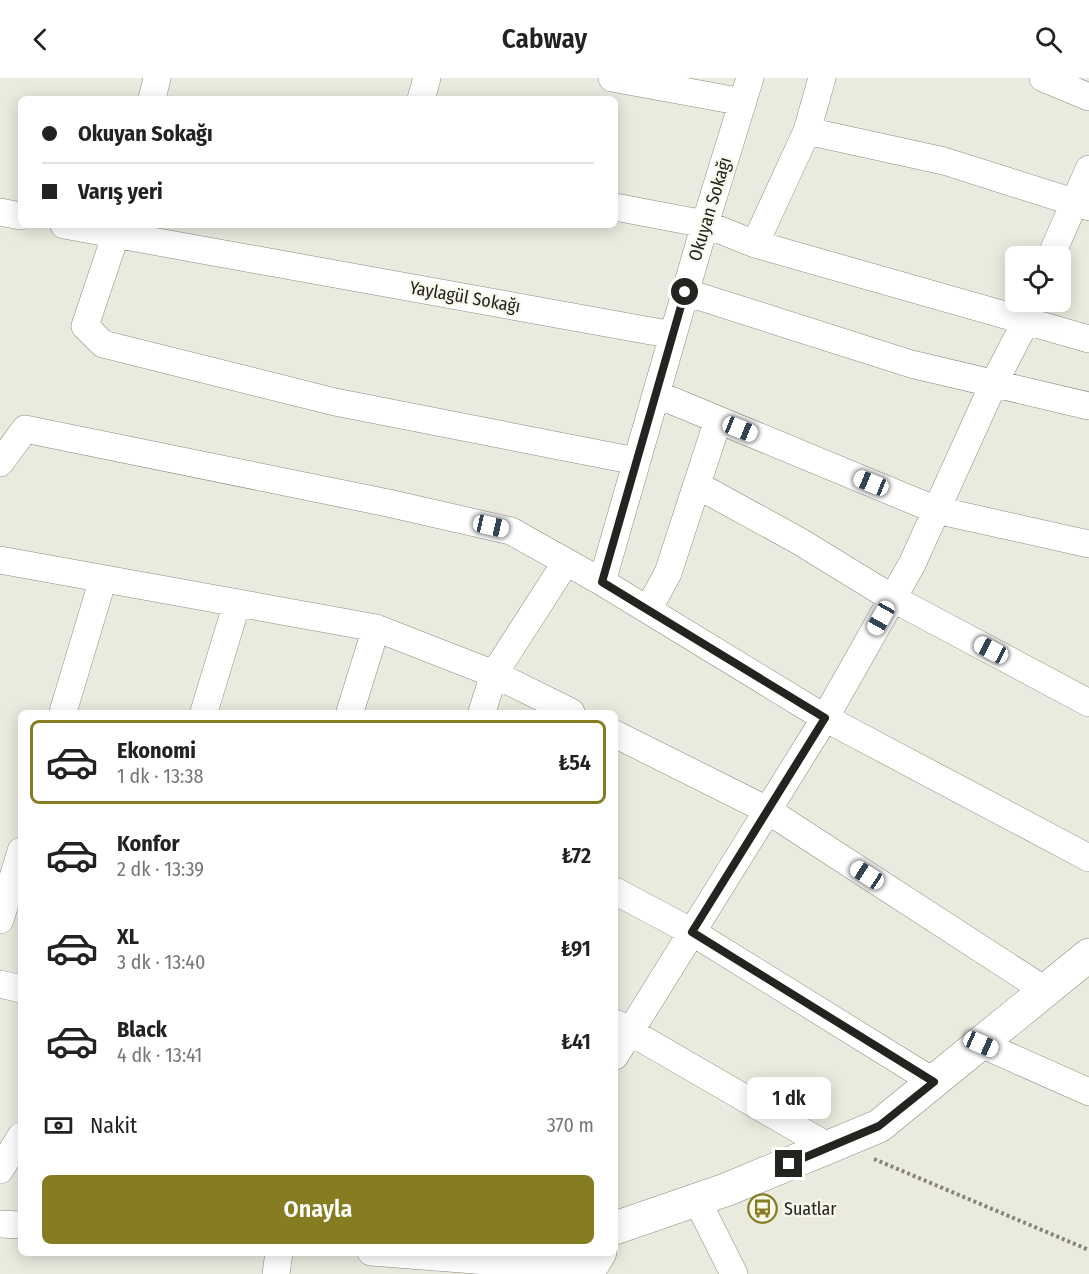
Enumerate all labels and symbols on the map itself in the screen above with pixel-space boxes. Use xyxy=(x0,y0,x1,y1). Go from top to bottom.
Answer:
street label: Okuyan Sokağı xyxy=(684,154,736,264)
street label: Yaylagül Sokağı xyxy=(408,276,522,318)
route start xyxy=(671,278,698,305)
car xyxy=(720,414,760,444)
car xyxy=(851,468,891,498)
car xyxy=(471,513,511,539)
car xyxy=(864,598,898,638)
car xyxy=(971,634,1011,666)
car xyxy=(847,858,887,892)
car xyxy=(961,1028,1001,1060)
callout: 1 dk xyxy=(747,1077,831,1119)
route end xyxy=(775,1150,802,1177)
bus stop icon: Suatlar xyxy=(747,1193,779,1225)
place label: Suatlar xyxy=(784,1198,837,1220)

